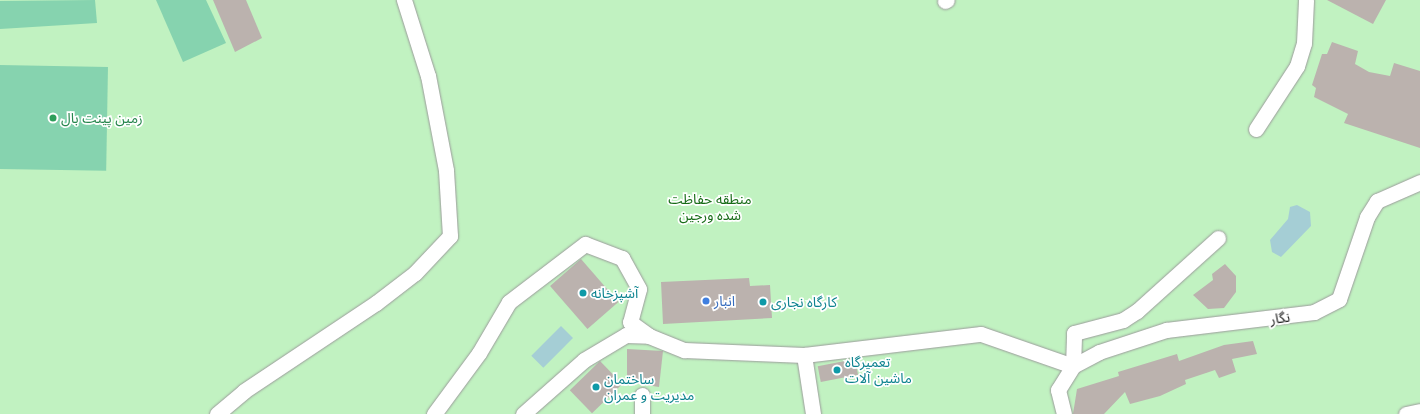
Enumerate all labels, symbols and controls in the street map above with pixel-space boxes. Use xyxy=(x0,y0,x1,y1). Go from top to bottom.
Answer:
place label: زمین پینت بال xyxy=(61,110,143,126)
marker: زمین پینت بال xyxy=(48,113,58,123)
park label: منطقه حفاظت شده ورجین xyxy=(668,191,752,224)
place label: آشپزخانه xyxy=(591,285,638,301)
marker: آشپزخانه xyxy=(578,288,588,298)
place label: انبار xyxy=(714,293,735,309)
place label: کارگاه نجاری xyxy=(771,294,837,310)
marker: انبار xyxy=(701,296,711,306)
marker: کارگاه نجاری xyxy=(758,297,768,307)
street label: نگار xyxy=(1269,308,1291,328)
place label: تعمیرگاه ماشین آلات xyxy=(845,354,912,386)
marker: تعمیرگاه ماشین آلات xyxy=(832,365,842,375)
place label: ساختمان مدیریت و عمران xyxy=(604,371,694,404)
marker: ساختمان مدیریت و عمران xyxy=(591,382,601,392)

